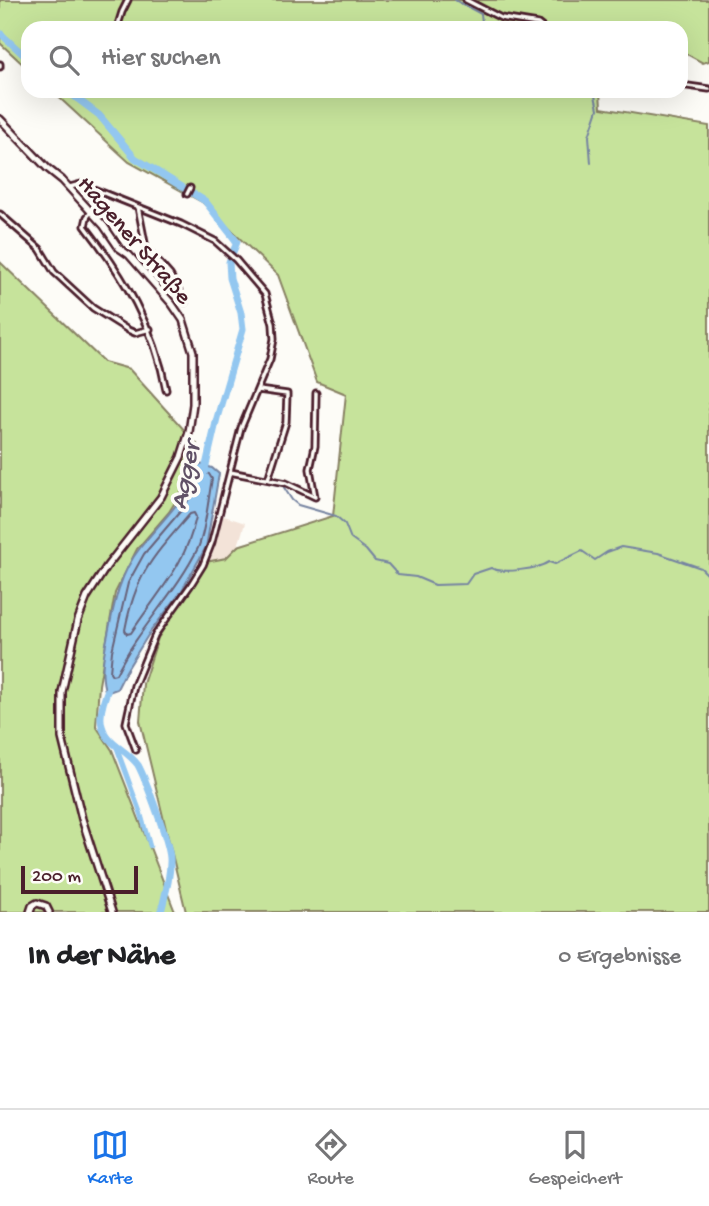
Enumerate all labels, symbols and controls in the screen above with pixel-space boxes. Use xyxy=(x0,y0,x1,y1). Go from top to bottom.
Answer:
search box xyxy=(21,21,688,98)
icon: search xyxy=(45,41,83,79)
text: Hier suchen xyxy=(101,44,221,75)
street label: Hagener Straße xyxy=(70,171,197,312)
water label: Agger xyxy=(165,435,211,512)
scale bar xyxy=(21,863,138,895)
text: 200 m xyxy=(32,866,81,889)
text: In der Nähe xyxy=(28,940,175,975)
text: 0 Ergebnisse xyxy=(558,944,681,971)
tab: Karte xyxy=(87,1126,133,1191)
tab: Route xyxy=(307,1126,354,1191)
tab: Gespeichert xyxy=(529,1126,622,1191)

